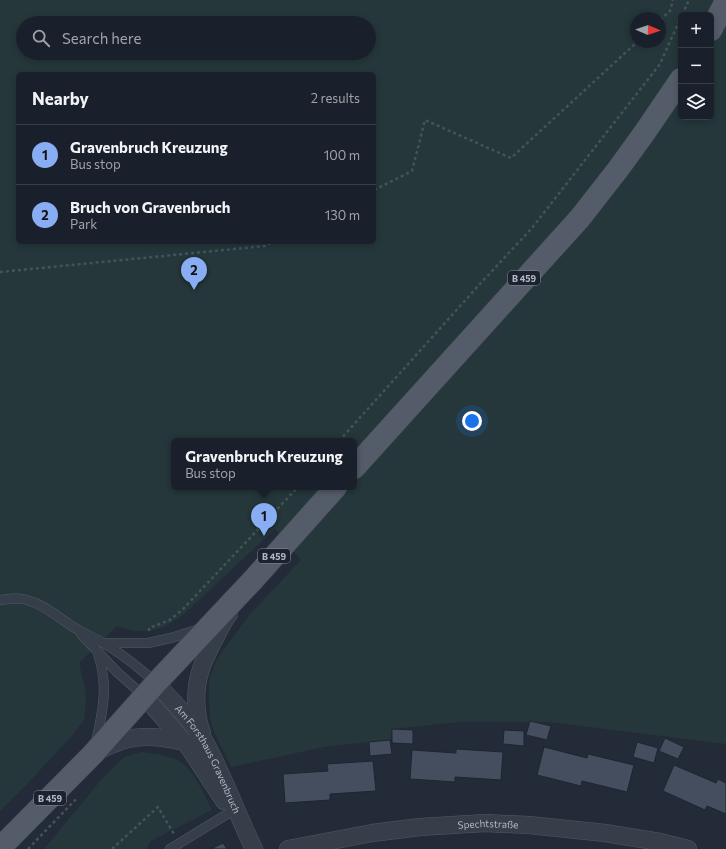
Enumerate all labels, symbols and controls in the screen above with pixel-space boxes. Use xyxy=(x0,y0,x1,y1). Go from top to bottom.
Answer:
north arrow xyxy=(630,12,666,48)
map controls xyxy=(678,12,714,120)
button: + xyxy=(678,12,714,48)
search box xyxy=(16,16,376,60)
icon: search xyxy=(30,27,52,49)
text: Search here xyxy=(62,29,141,47)
button: − xyxy=(678,48,714,84)
button: layers xyxy=(678,84,714,120)
text: Nearby xyxy=(32,88,89,109)
text: 2 results xyxy=(311,90,360,106)
text: Gravenbruch Kreuzung xyxy=(70,138,228,156)
text: 1 xyxy=(42,147,48,163)
text: 100 m xyxy=(324,147,360,163)
text: Bus stop xyxy=(70,156,121,172)
text: Bruch von Gravenbruch xyxy=(70,198,230,216)
text: 2 xyxy=(41,207,49,223)
text: 130 m xyxy=(325,207,360,223)
text: Park xyxy=(70,216,97,232)
pin: 2 xyxy=(181,257,207,290)
road number: B 459 xyxy=(508,271,540,285)
your location xyxy=(462,411,482,431)
popup xyxy=(171,438,357,490)
text: Gravenbruch Kreuzung xyxy=(185,447,343,465)
text: Bus stop xyxy=(185,465,236,481)
pin: 1 xyxy=(251,503,277,536)
road number: B 459 xyxy=(258,549,290,563)
street label: Am Forsthaus Gravenbruch xyxy=(173,702,243,815)
road number: B 459 xyxy=(34,791,66,805)
street label: Spechtstraße xyxy=(457,817,519,831)

